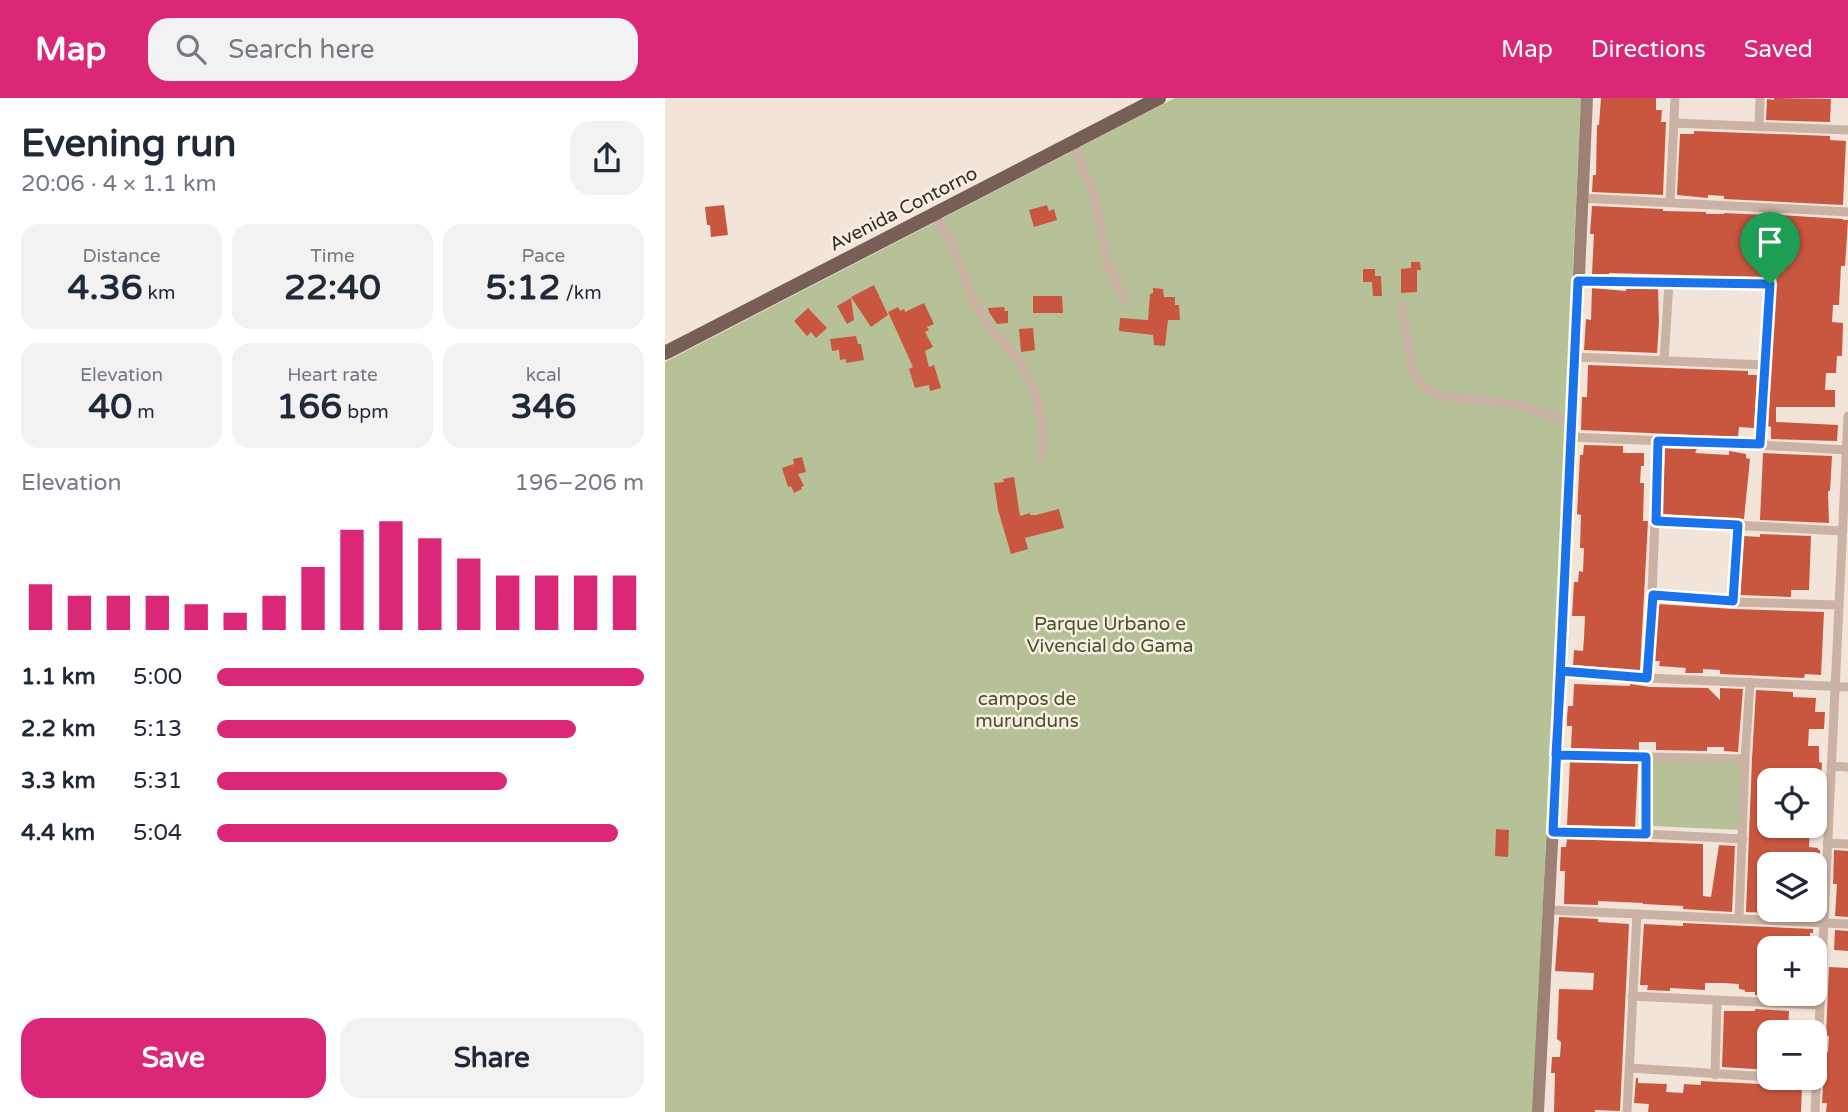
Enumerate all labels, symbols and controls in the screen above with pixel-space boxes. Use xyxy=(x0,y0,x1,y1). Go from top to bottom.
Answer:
search box xyxy=(148,18,638,81)
text: Map xyxy=(35,30,106,69)
icon: search xyxy=(172,30,210,68)
text: Search here xyxy=(228,34,374,65)
text: Map xyxy=(1501,35,1553,64)
text: Directions xyxy=(1591,35,1706,64)
text: Saved xyxy=(1744,35,1813,64)
text: Evening run xyxy=(21,121,236,167)
button: share xyxy=(570,121,644,195)
street label: Avenida Contorno xyxy=(826,162,981,256)
text: 20:06 · 4 × 1.1 km xyxy=(21,170,217,198)
pin xyxy=(1740,212,1800,284)
icon: arrive xyxy=(1751,223,1789,261)
text: Distance xyxy=(82,245,161,267)
text: Time xyxy=(310,245,355,267)
text: Pace xyxy=(522,245,565,267)
text: 4.36 xyxy=(68,267,143,309)
text: 22:40 xyxy=(284,267,381,309)
text: 5:12 xyxy=(485,267,560,309)
text: km xyxy=(143,282,175,304)
text: /km xyxy=(560,282,602,304)
text: Elevation xyxy=(80,364,163,386)
text: Heart rate xyxy=(287,364,378,386)
text: kcal xyxy=(526,364,561,386)
text: 40 xyxy=(88,386,132,428)
text: 166 xyxy=(276,386,342,428)
text: 346 xyxy=(511,386,576,428)
text: m xyxy=(132,401,155,423)
text: bpm xyxy=(342,401,389,423)
text: Elevation xyxy=(21,469,122,497)
text: 196–206 m xyxy=(515,469,644,497)
park label: Parque Urbano e Vivencial do Gama xyxy=(1027,613,1193,657)
text: 1.1 km xyxy=(21,663,96,691)
text: 5:00 xyxy=(133,663,182,691)
park label: campos de murunduns xyxy=(975,688,1079,732)
text: 2.2 km xyxy=(21,715,96,743)
text: 5:13 xyxy=(133,715,182,743)
text: 3.3 km xyxy=(21,767,96,795)
text: 5:31 xyxy=(133,767,182,795)
map controls xyxy=(1757,768,1827,1090)
button: locate xyxy=(1757,768,1827,838)
text: 4.4 km xyxy=(21,819,95,847)
text: 5:04 xyxy=(133,819,182,847)
button: layers xyxy=(1757,852,1827,922)
button: + xyxy=(1757,936,1827,1006)
button: Save xyxy=(21,1018,326,1098)
button: Share xyxy=(340,1018,644,1098)
button: − xyxy=(1757,1020,1827,1090)

